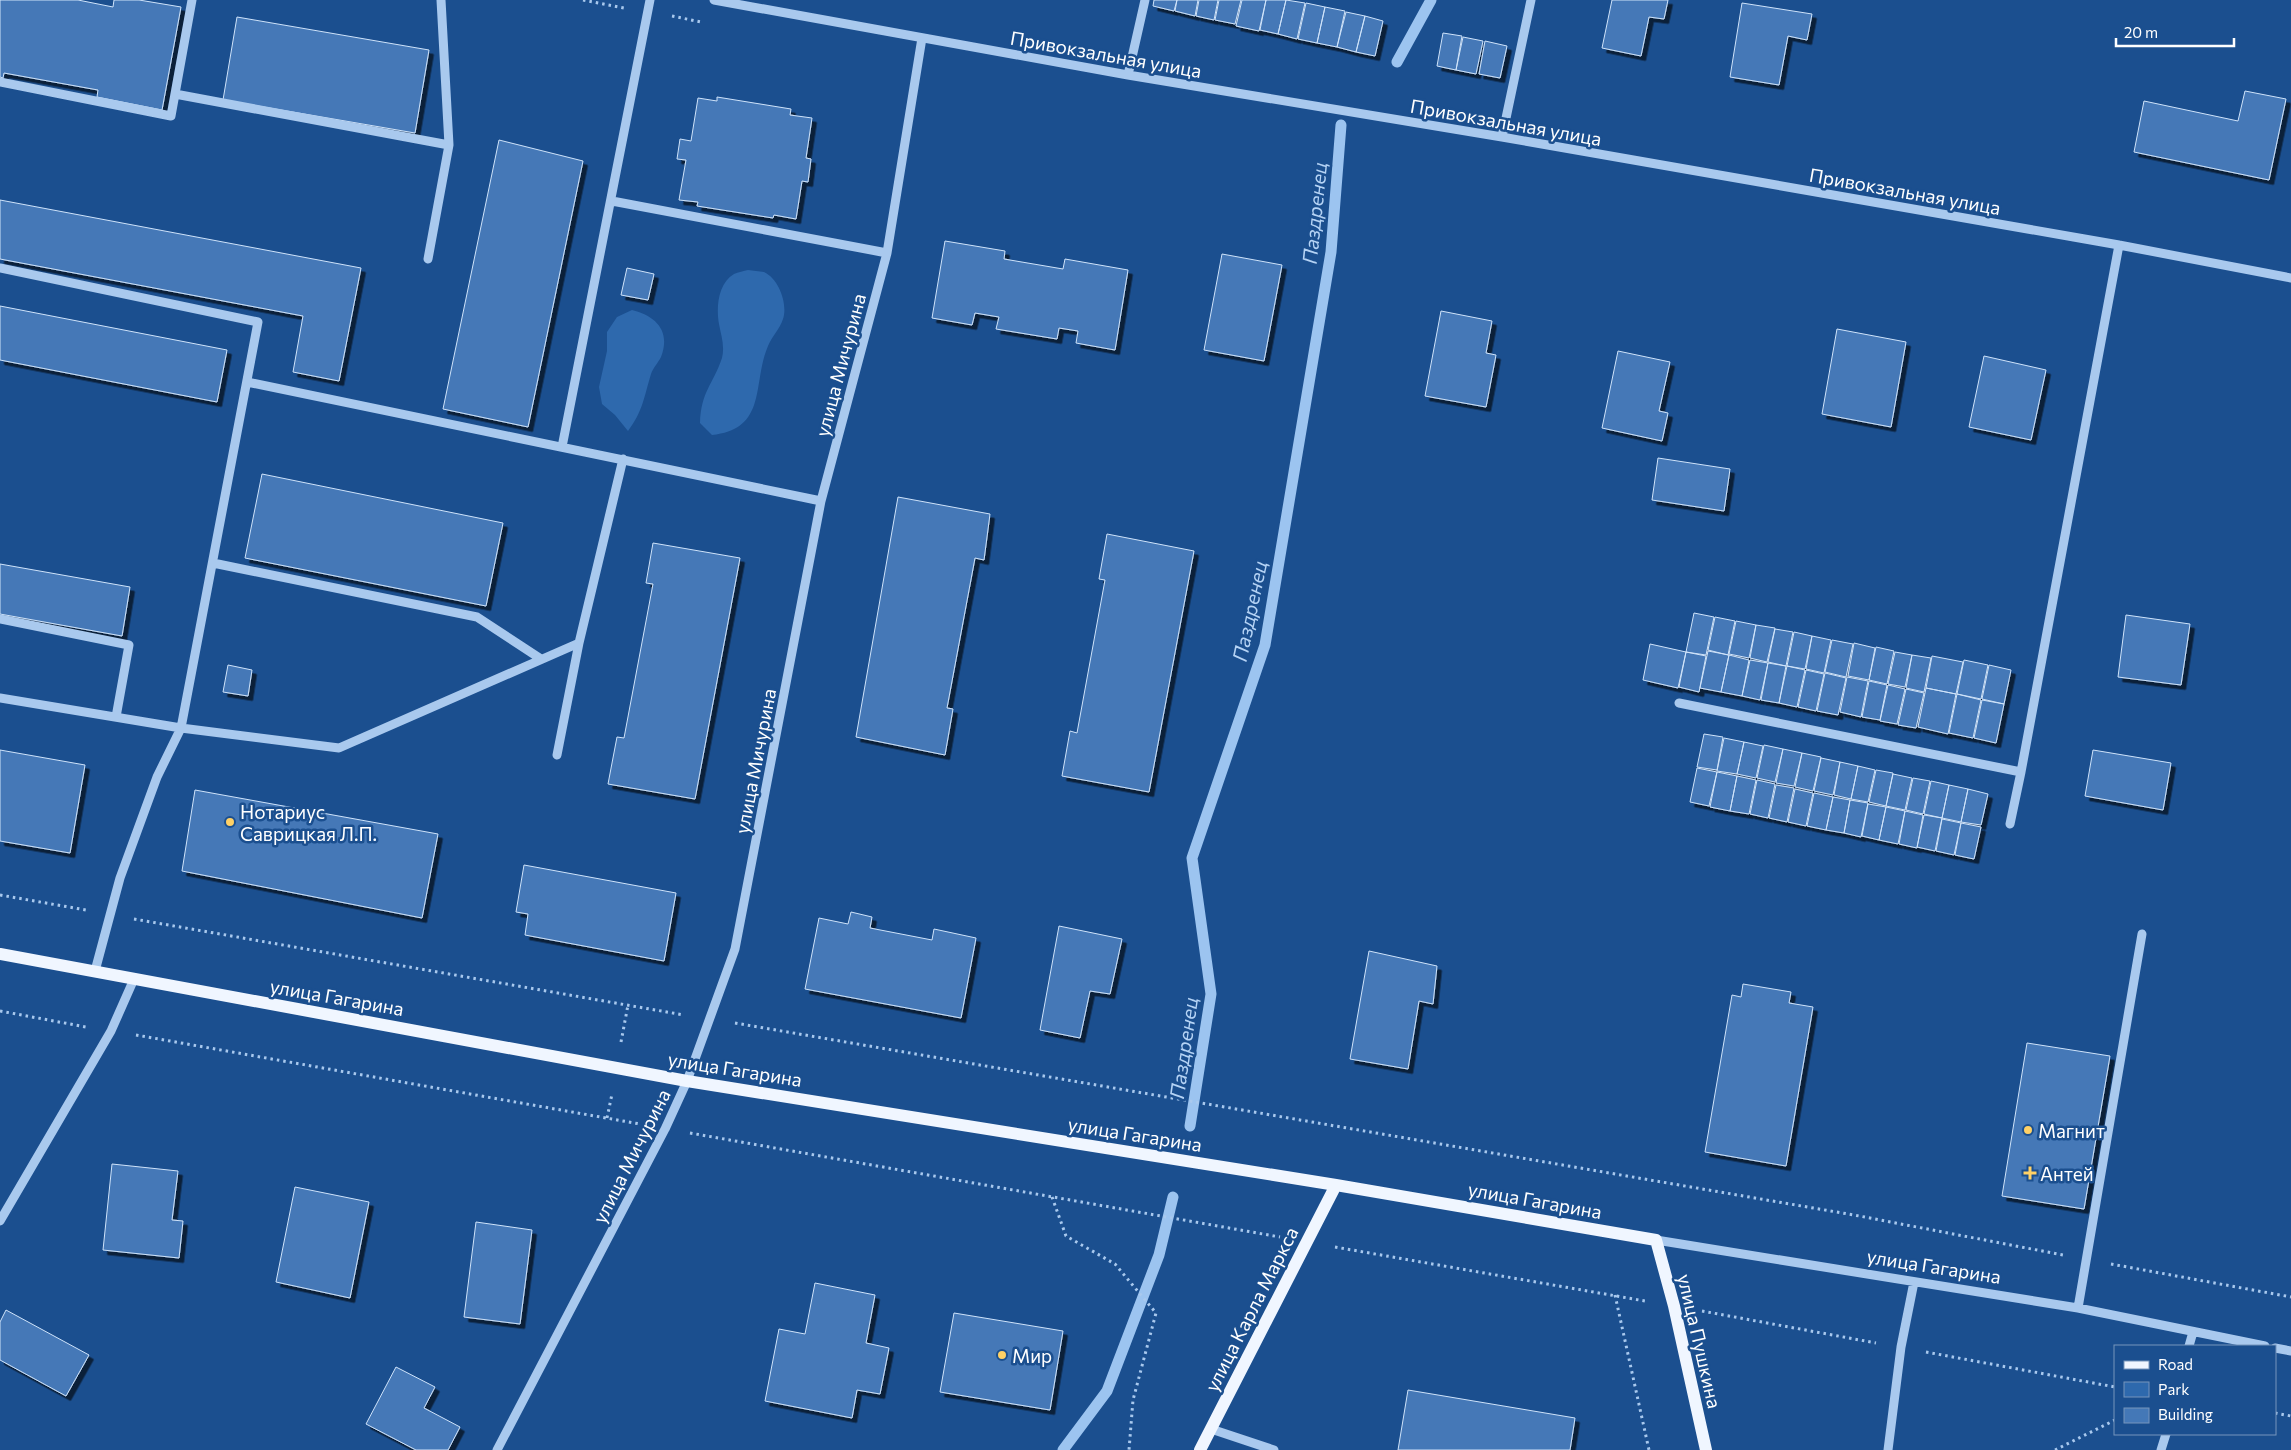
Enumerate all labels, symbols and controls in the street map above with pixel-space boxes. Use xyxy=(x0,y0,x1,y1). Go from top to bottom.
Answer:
scale bar xyxy=(2116,15,2234,47)
text: 20 m xyxy=(2124,23,2158,41)
street label: Привокзальная улица xyxy=(1009,26,1203,82)
street label: Привокзальная улица xyxy=(1409,94,1603,150)
water label: Паздренец xyxy=(1297,161,1331,265)
street label: Привокзальная улица xyxy=(1808,163,2002,219)
street label: улица Мичурина xyxy=(810,291,870,439)
water label: Паздренец xyxy=(1227,558,1271,664)
street label: улица Мичурина xyxy=(730,687,780,835)
place label: Нотариус Саврицкая Л.П. xyxy=(240,800,377,845)
marker: Нотариус Саврицкая Л.П. xyxy=(224,816,236,828)
street label: улица Гагарина xyxy=(268,974,406,1020)
water label: Паздренец xyxy=(1164,996,1202,1100)
street label: улица Гагарина xyxy=(666,1047,804,1091)
street label: улица Мичурина xyxy=(587,1085,675,1227)
street label: улица Гагарина xyxy=(1066,1112,1204,1156)
place label: Магнит xyxy=(2038,1119,2105,1142)
marker: Магнит xyxy=(2022,1124,2034,1136)
place label: Антей xyxy=(2040,1162,2094,1185)
marker: Антей xyxy=(2024,1167,2036,1179)
street label: улица Гагарина xyxy=(1466,1177,1604,1223)
street label: улица Карла Маркса xyxy=(1200,1223,1302,1395)
street label: улица Гагарина xyxy=(1865,1244,2003,1288)
street label: улица Пушкина xyxy=(1673,1272,1727,1410)
place label: Мир xyxy=(1012,1344,1052,1367)
legend xyxy=(2114,1345,2276,1435)
marker: Мир xyxy=(996,1349,1008,1361)
text: Road xyxy=(2158,1355,2193,1373)
text: Park xyxy=(2158,1380,2189,1398)
text: Building xyxy=(2158,1405,2213,1423)

